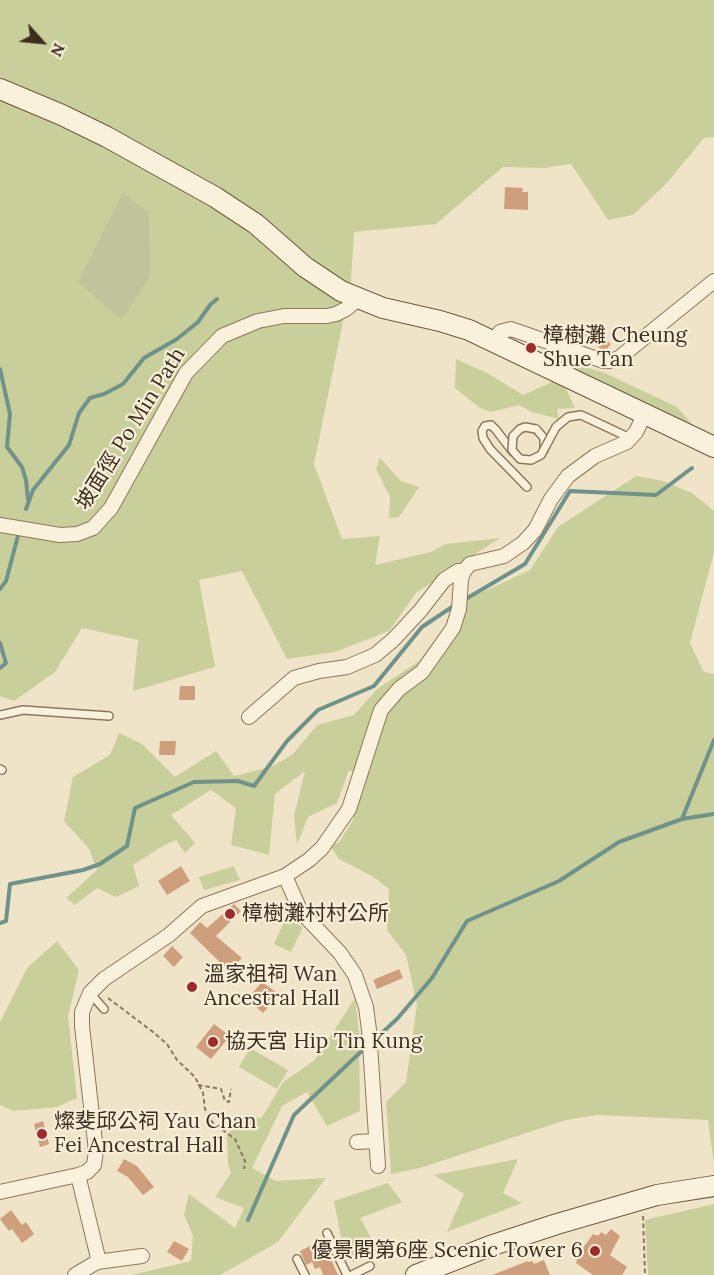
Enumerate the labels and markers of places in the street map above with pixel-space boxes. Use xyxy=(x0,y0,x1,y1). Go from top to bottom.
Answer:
place label: 樟樹灘 Cheung Shue Tan xyxy=(543,323,687,373)
marker: 樟樹灘 Cheung Shue Tan xyxy=(524,341,538,355)
place label: 樟樹灘村村公所 xyxy=(242,901,389,927)
marker: 樟樹灘村村公所 xyxy=(223,907,237,921)
place label: 溫家祖祠 Wan Ancestral Hall xyxy=(204,962,340,1012)
marker: 溫家祖祠 Wan Ancestral Hall xyxy=(185,980,199,994)
place label: 協天宮 Hip Tin Kung xyxy=(225,1029,422,1055)
marker: 協天宮 Hip Tin Kung xyxy=(206,1035,220,1049)
place label: 燦斐邱公祠 Yau Chan Fei Ancestral Hall xyxy=(54,1109,256,1159)
marker: 燦斐邱公祠 Yau Chan Fei Ancestral Hall xyxy=(35,1127,49,1141)
place label: 優景閣第6座 Scenic Tower 6 xyxy=(311,1238,583,1264)
marker: 優景閣第6座 Scenic Tower 6 xyxy=(588,1244,602,1258)

